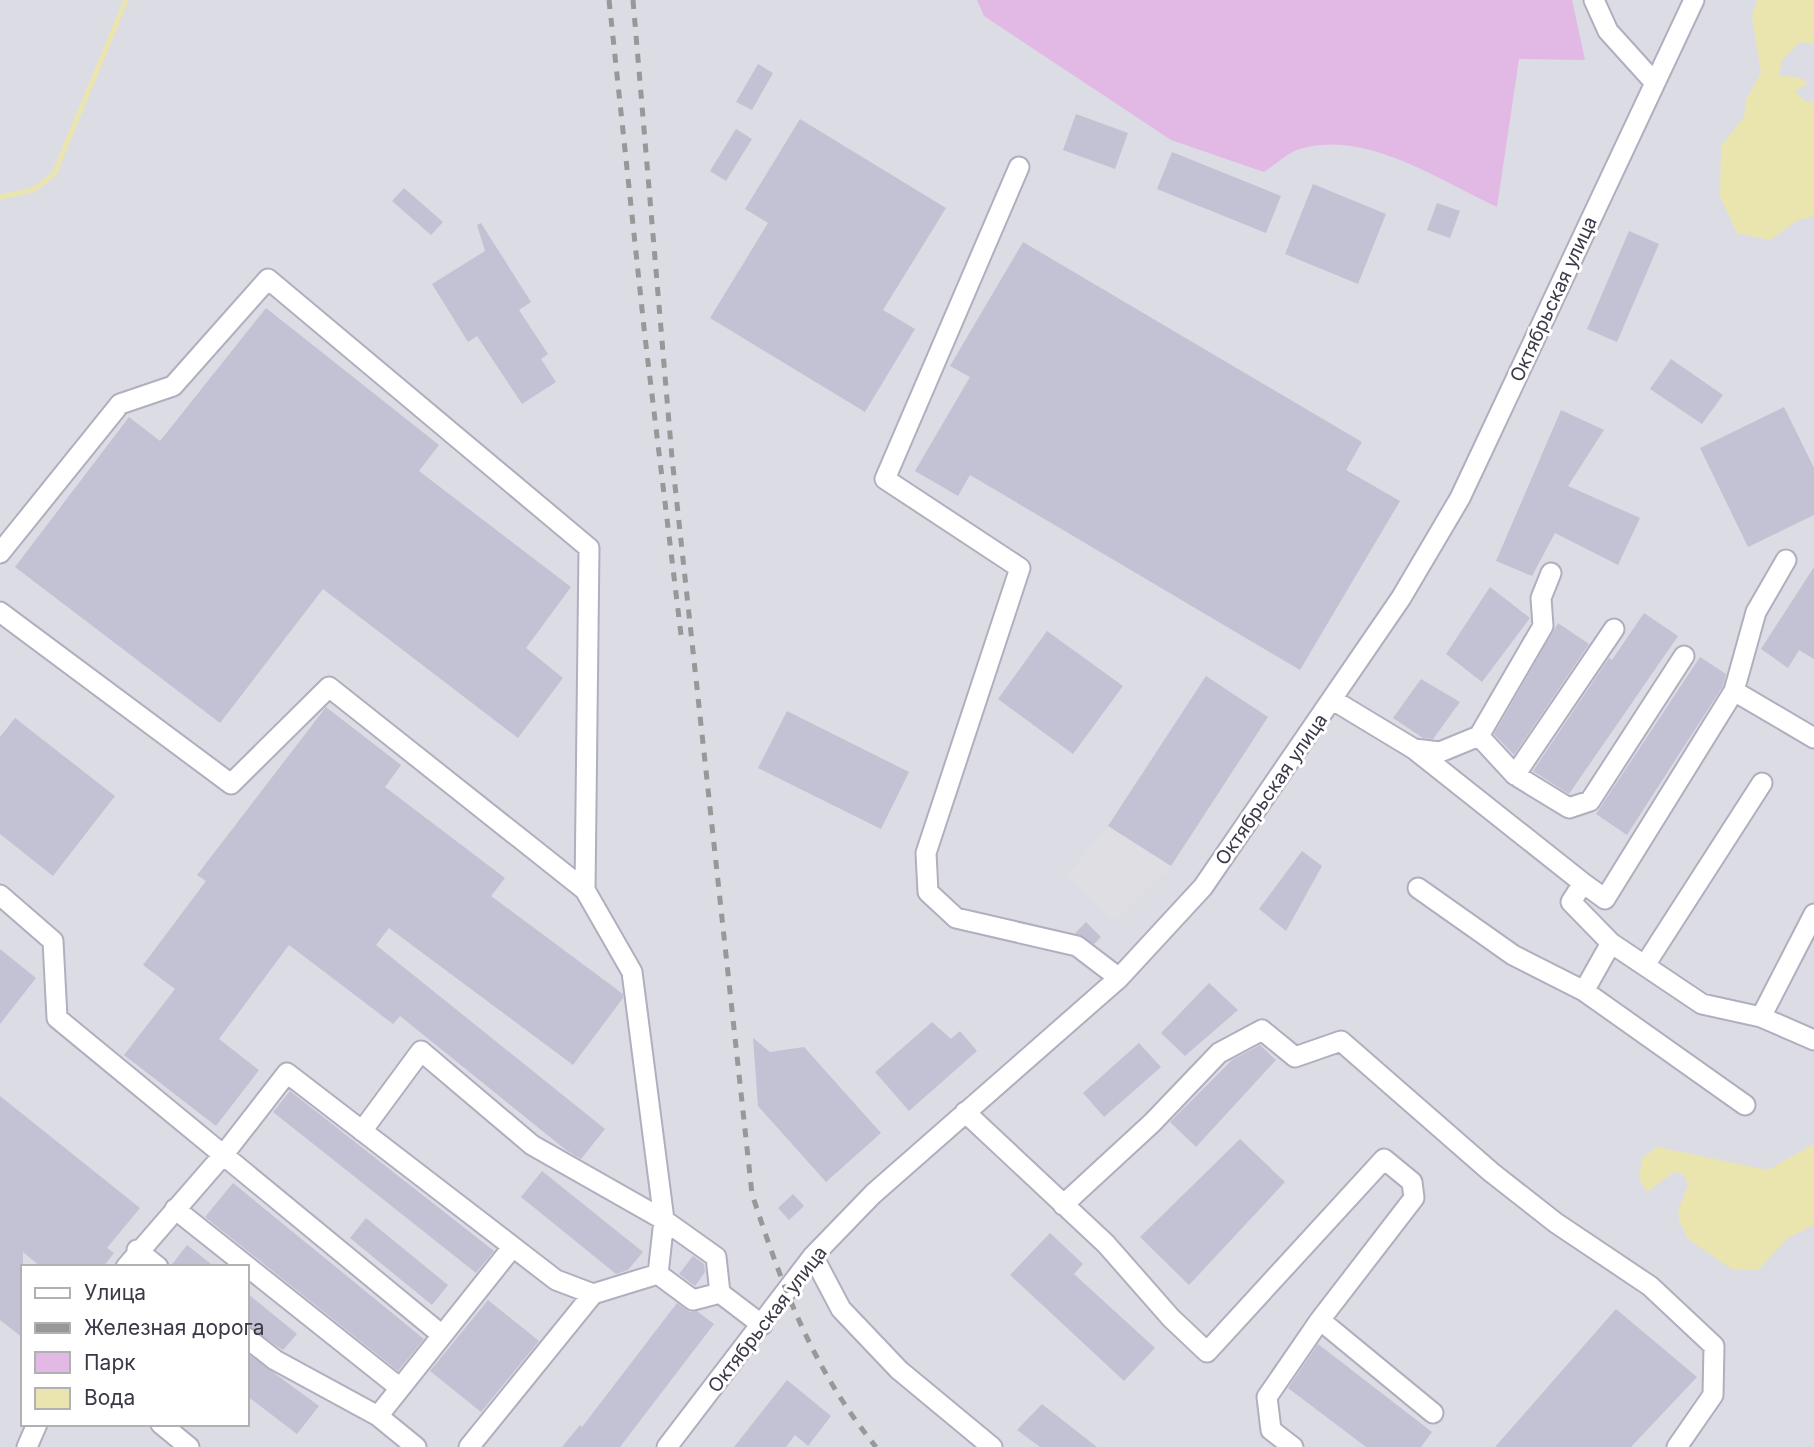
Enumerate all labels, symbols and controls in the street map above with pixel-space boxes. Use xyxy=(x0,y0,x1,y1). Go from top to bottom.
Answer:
street label: Октябрьская улица xyxy=(1505,213,1602,385)
street label: Октябрьская улица xyxy=(1211,709,1332,869)
street label: Октябрьская улица xyxy=(703,1242,832,1397)
legend xyxy=(21,1265,248,1426)
text: Улица xyxy=(84,1280,146,1305)
text: Железная дорога xyxy=(84,1315,264,1340)
text: Парк xyxy=(84,1350,136,1375)
text: Вода xyxy=(84,1385,135,1410)

